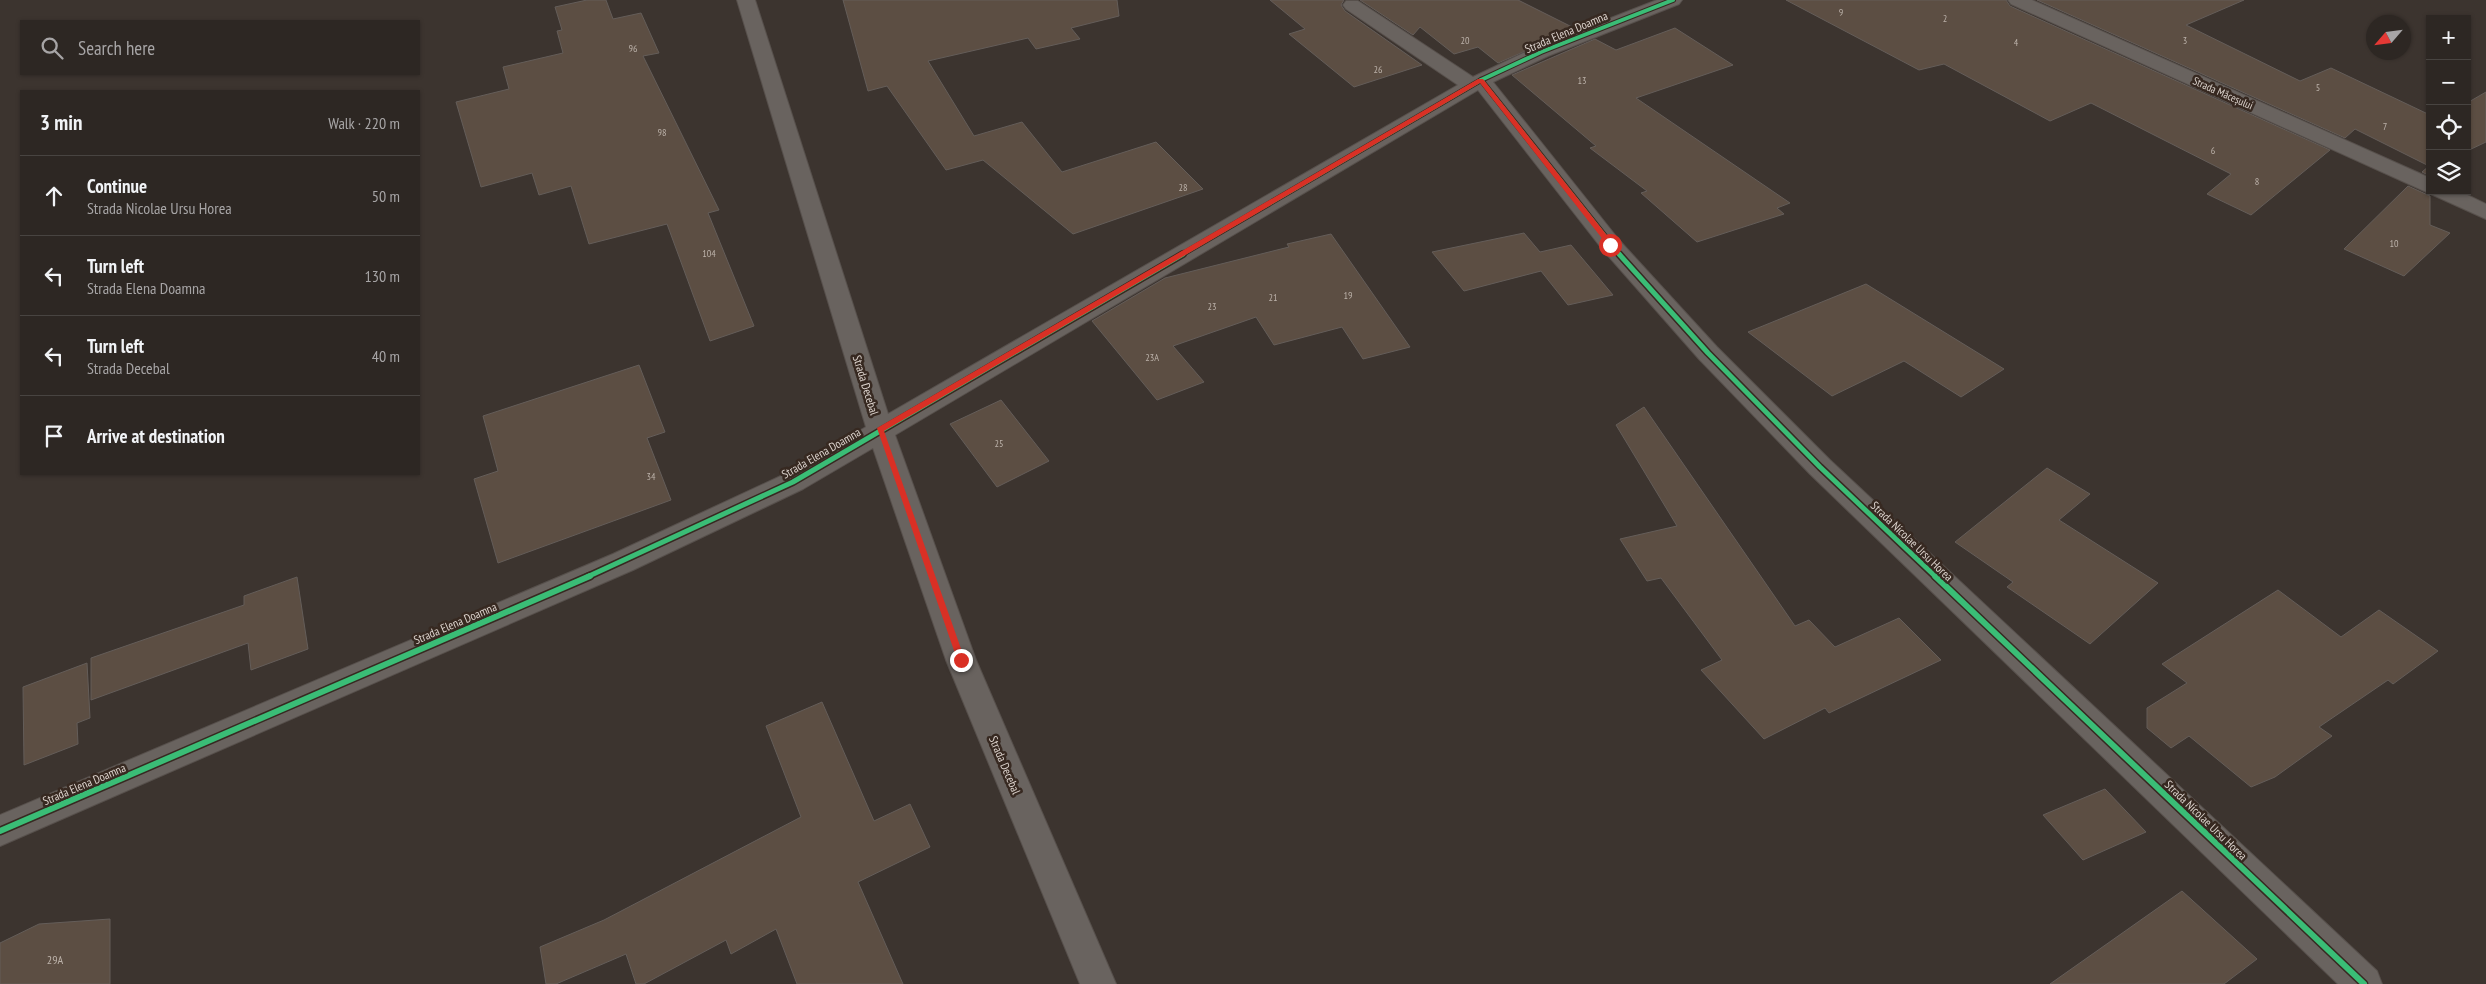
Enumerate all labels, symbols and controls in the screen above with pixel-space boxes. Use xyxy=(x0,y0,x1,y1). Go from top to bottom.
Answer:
house number: 9 xyxy=(1839,6,1843,19)
street label: Strada Elena Doamna xyxy=(1522,8,1610,56)
house number: 2 xyxy=(1943,12,1947,25)
north arrow xyxy=(2366,15,2411,60)
map controls xyxy=(2426,15,2471,195)
button: + xyxy=(2426,15,2471,60)
search box xyxy=(20,20,420,75)
icon: search xyxy=(38,34,66,62)
house number: 20 xyxy=(1461,34,1470,47)
house number: 3 xyxy=(2183,34,2187,47)
text: Search here xyxy=(78,36,155,60)
house number: 4 xyxy=(2014,36,2019,49)
house number: 96 xyxy=(629,42,638,55)
button: − xyxy=(2426,60,2471,105)
house number: 26 xyxy=(1374,63,1383,76)
street label: Strada Măceșului xyxy=(2191,73,2255,113)
house number: 13 xyxy=(1578,74,1587,87)
house number: 5 xyxy=(2316,81,2320,94)
button: locate xyxy=(2426,105,2471,150)
text: 3 min xyxy=(40,109,82,136)
text: Walk · 220 m xyxy=(328,113,400,133)
house number: 7 xyxy=(2383,120,2387,133)
house number: 98 xyxy=(658,126,667,139)
house number: 6 xyxy=(2211,144,2216,157)
button: layers xyxy=(2426,150,2471,195)
text: Continue xyxy=(87,174,147,198)
house number: 8 xyxy=(2255,175,2259,188)
house number: 28 xyxy=(1179,181,1188,194)
icon: ahead xyxy=(40,182,68,210)
text: 50 m xyxy=(372,186,400,206)
text: Strada Nicolae Ursu Horea xyxy=(87,198,232,218)
route start xyxy=(1599,234,1622,257)
house number: 10 xyxy=(2390,237,2399,250)
house number: 104 xyxy=(702,247,716,260)
text: Turn left xyxy=(87,254,144,278)
icon: left xyxy=(40,262,68,290)
text: 130 m xyxy=(365,266,400,286)
text: Strada Elena Doamna xyxy=(87,278,205,298)
house number: 19 xyxy=(1344,289,1353,302)
house number: 21 xyxy=(1269,291,1278,304)
house number: 23 xyxy=(1208,300,1217,313)
text: Turn left xyxy=(87,334,144,358)
icon: left xyxy=(40,342,68,370)
text: 40 m xyxy=(372,346,400,366)
house number: 23A xyxy=(1145,351,1159,364)
street label: Strada Decebal xyxy=(850,353,882,417)
text: Strada Decebal xyxy=(87,358,170,378)
icon: arrive xyxy=(40,422,68,450)
text: Arrive at destination xyxy=(87,424,225,448)
street label: Strada Elena Doamna xyxy=(779,424,863,482)
house number: 25 xyxy=(995,437,1004,450)
house number: 34 xyxy=(647,470,656,483)
street label: Strada Nicolae Ursu Horea xyxy=(1868,498,1956,584)
street label: Strada Elena Doamna xyxy=(411,599,499,647)
route end xyxy=(950,649,973,672)
street label: Strada Decebal xyxy=(986,734,1024,797)
street label: Strada Elena Doamna xyxy=(40,760,128,808)
street label: Strada Nicolae Ursu Horea xyxy=(2162,777,2250,863)
house number: 29A xyxy=(47,952,64,967)

